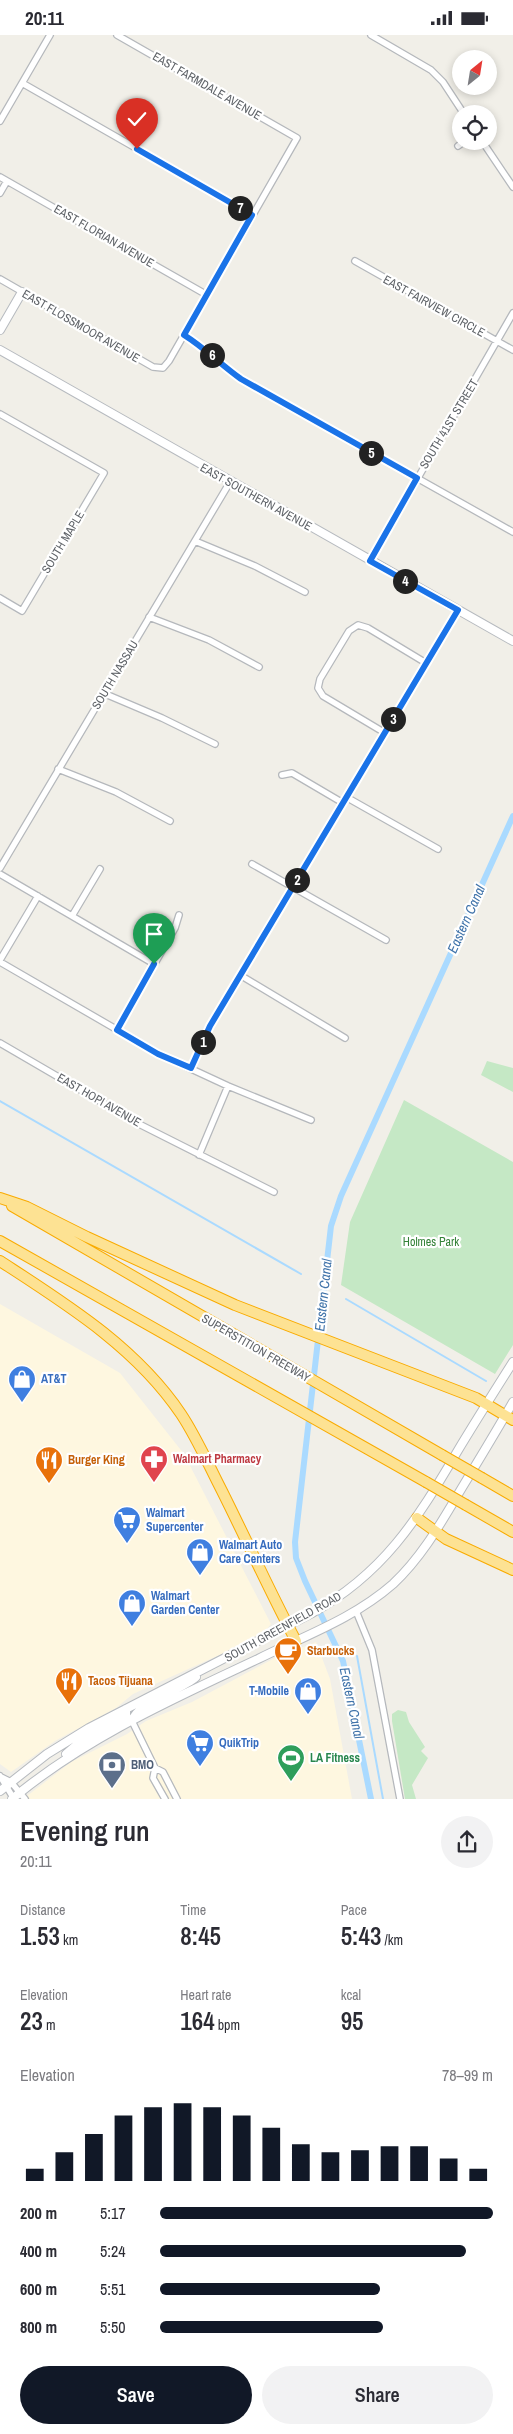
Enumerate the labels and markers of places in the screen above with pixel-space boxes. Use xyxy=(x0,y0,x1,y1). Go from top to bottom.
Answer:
pin xyxy=(116,98,158,149)
pin: 7 xyxy=(228,195,252,221)
pin: 6 xyxy=(200,343,224,367)
pin: 5 xyxy=(358,441,384,465)
pin: 4 xyxy=(392,569,418,593)
pin: 3 xyxy=(380,707,406,731)
pin: 2 xyxy=(284,867,310,893)
pin xyxy=(133,913,175,964)
pin: 1 xyxy=(190,1029,216,1055)
shop icon: AT&T xyxy=(7,1364,37,1403)
place label: AT&T xyxy=(41,1371,67,1387)
pharmacy icon: Walmart Pharmacy xyxy=(139,1444,169,1483)
restaurant icon: Burger King xyxy=(34,1445,64,1484)
place label: Walmart Pharmacy xyxy=(173,1451,262,1467)
place label: Burger King xyxy=(68,1452,125,1468)
supermarket icon: Walmart Supercenter xyxy=(112,1505,142,1544)
place label: Walmart Supercenter xyxy=(146,1505,204,1535)
shop icon: Walmart Auto Care Centers xyxy=(185,1537,215,1576)
place label: Walmart Auto Care Centers xyxy=(219,1537,282,1567)
shop icon: Walmart Garden Center xyxy=(117,1588,147,1627)
place label: Walmart Garden Center xyxy=(151,1588,220,1618)
cafe icon: Starbucks xyxy=(273,1636,303,1675)
place label: Starbucks xyxy=(307,1643,355,1659)
restaurant icon: Tacos Tijuana xyxy=(54,1666,84,1705)
place label: Tacos Tijuana xyxy=(88,1673,153,1689)
shop icon: T-Mobile xyxy=(293,1676,323,1715)
place label: T-Mobile xyxy=(249,1683,290,1699)
supermarket icon: QuikTrip xyxy=(185,1728,215,1767)
place label: QuikTrip xyxy=(219,1735,259,1751)
sports icon: LA Fitness xyxy=(276,1743,306,1782)
bank icon: BMO xyxy=(97,1750,127,1789)
place label: LA Fitness xyxy=(310,1750,360,1766)
place label: BMO xyxy=(131,1757,154,1773)

